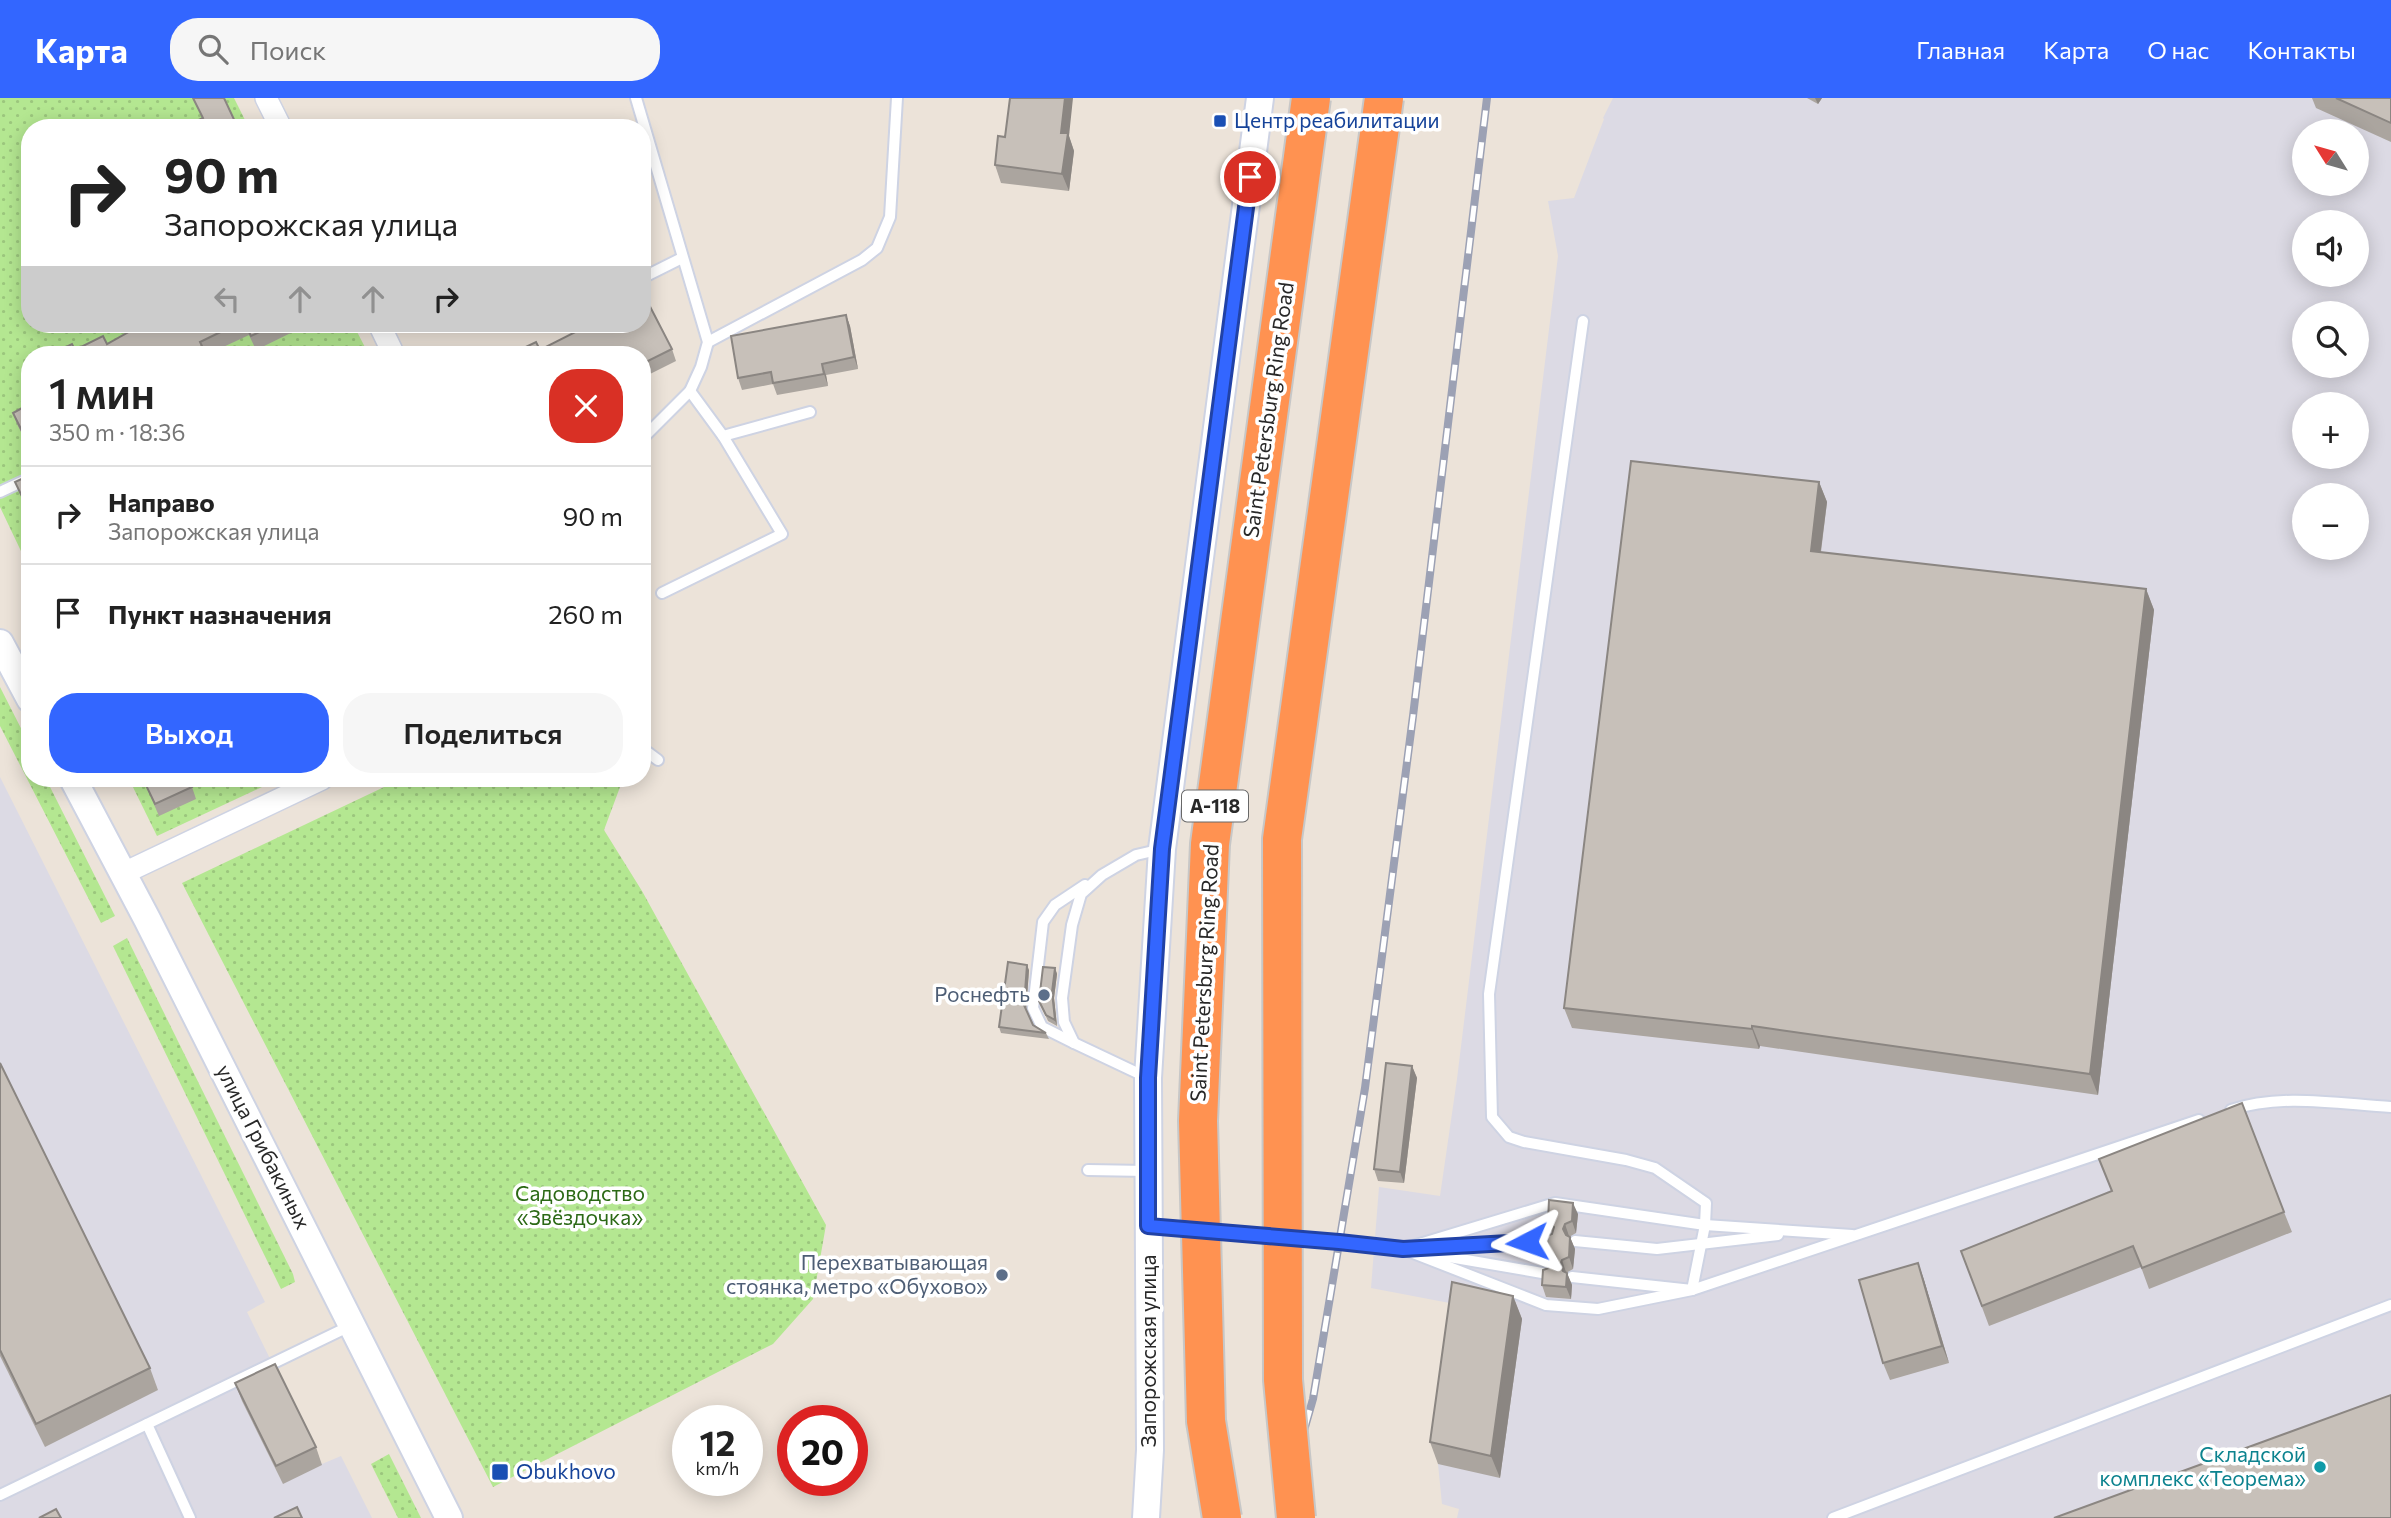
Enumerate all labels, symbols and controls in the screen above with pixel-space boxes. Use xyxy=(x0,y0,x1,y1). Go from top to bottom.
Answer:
search box xyxy=(170,18,660,81)
text: Карта xyxy=(35,29,128,70)
icon: search xyxy=(194,30,232,68)
text: Поиск xyxy=(250,34,326,65)
text: Главная xyxy=(1916,35,2005,64)
text: Карта xyxy=(2043,35,2109,64)
text: О нас xyxy=(2147,35,2209,64)
text: Контакты xyxy=(2247,35,2356,64)
place label: Центр реабилитации xyxy=(1234,107,1440,132)
marker: Центр реабилитации xyxy=(1212,113,1228,129)
north arrow xyxy=(2292,119,2370,196)
map controls xyxy=(2292,119,2369,560)
text: 90 m xyxy=(164,143,279,203)
icon: right xyxy=(49,147,140,238)
pin xyxy=(1220,147,1280,207)
icon: arrive xyxy=(1231,158,1269,196)
text: Запорожская улица xyxy=(164,203,458,243)
button: sound xyxy=(2292,210,2369,287)
icon: left xyxy=(208,280,246,318)
icon: ahead xyxy=(281,280,319,318)
icon: ahead xyxy=(354,280,392,318)
icon: right xyxy=(427,280,465,318)
street label: Saint Petersburg Ring Road xyxy=(1237,280,1298,539)
button: search xyxy=(2292,301,2369,378)
text: 1 мин xyxy=(49,366,155,418)
button: close xyxy=(549,369,623,443)
button: + xyxy=(2292,392,2369,469)
text: 350 m · 18:36 xyxy=(49,418,185,446)
button: − xyxy=(2292,483,2369,560)
text: Направо xyxy=(108,486,215,517)
icon: right xyxy=(49,496,87,534)
text: 90 m xyxy=(563,500,623,531)
text: Запорожская улица xyxy=(108,517,319,545)
icon: arrive xyxy=(49,594,87,632)
text: Пункт назначения xyxy=(108,598,332,629)
text: 260 m xyxy=(548,598,623,629)
button: Выход xyxy=(49,693,329,773)
button: Поделиться xyxy=(343,693,623,773)
road number: А-118 xyxy=(1182,790,1248,821)
street label: Saint Petersburg Ring Road xyxy=(1184,843,1223,1102)
place label: Роснефть xyxy=(934,981,1030,1006)
marker: Роснефть xyxy=(1036,987,1052,1003)
street label: улица Грибакиных xyxy=(212,1060,317,1233)
park label: Садоводство «Звёздочка» xyxy=(515,1180,645,1229)
position arrow xyxy=(1490,1205,1564,1279)
place label: Перехватывающая стоянка, метро «Обухово» xyxy=(726,1249,988,1298)
street label: Запорожская улица xyxy=(1135,1255,1160,1447)
marker: Перехватывающая стоянка, метро «Обухово» xyxy=(994,1267,1010,1283)
speed limit sign: 20 xyxy=(777,1405,868,1496)
text: 12 xyxy=(700,1420,735,1463)
place label: Складской комплекс «Теорема» xyxy=(2099,1441,2306,1490)
text: km/h xyxy=(696,1457,739,1479)
place label: Obukhovo xyxy=(516,1458,616,1483)
marker: Складской комплекс «Теорема» xyxy=(2312,1459,2328,1475)
marker: Obukhovo xyxy=(490,1462,510,1482)

